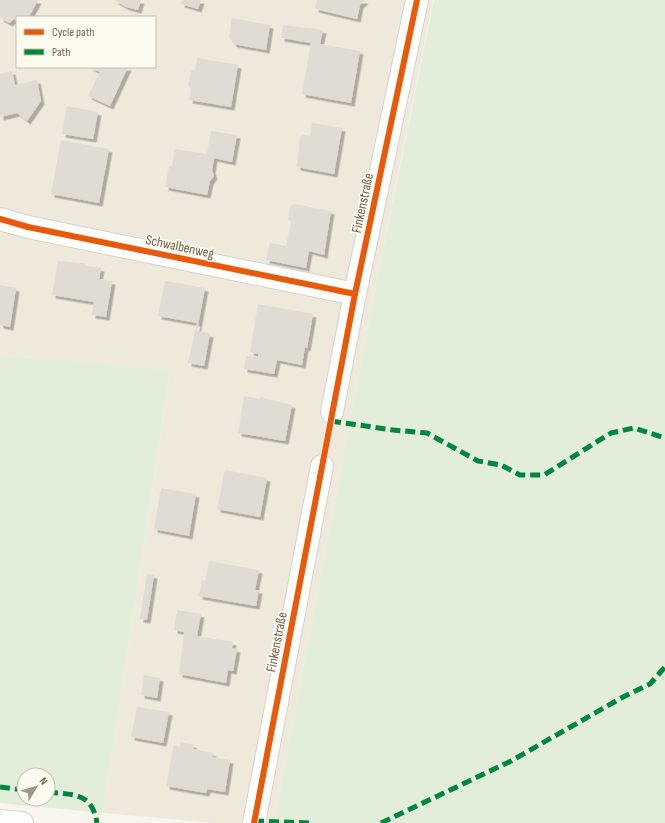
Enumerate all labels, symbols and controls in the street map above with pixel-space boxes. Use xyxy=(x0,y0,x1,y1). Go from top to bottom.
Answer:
legend xyxy=(16,16,156,68)
text: Cycle path xyxy=(52,25,94,40)
text: Path xyxy=(52,45,70,60)
street label: Finkenstraße xyxy=(348,172,377,235)
street label: Schwalbenweg xyxy=(144,231,216,262)
street label: Finkenstraße xyxy=(262,611,291,674)
north arrow xyxy=(16,767,56,807)
text: N xyxy=(37,775,50,788)

